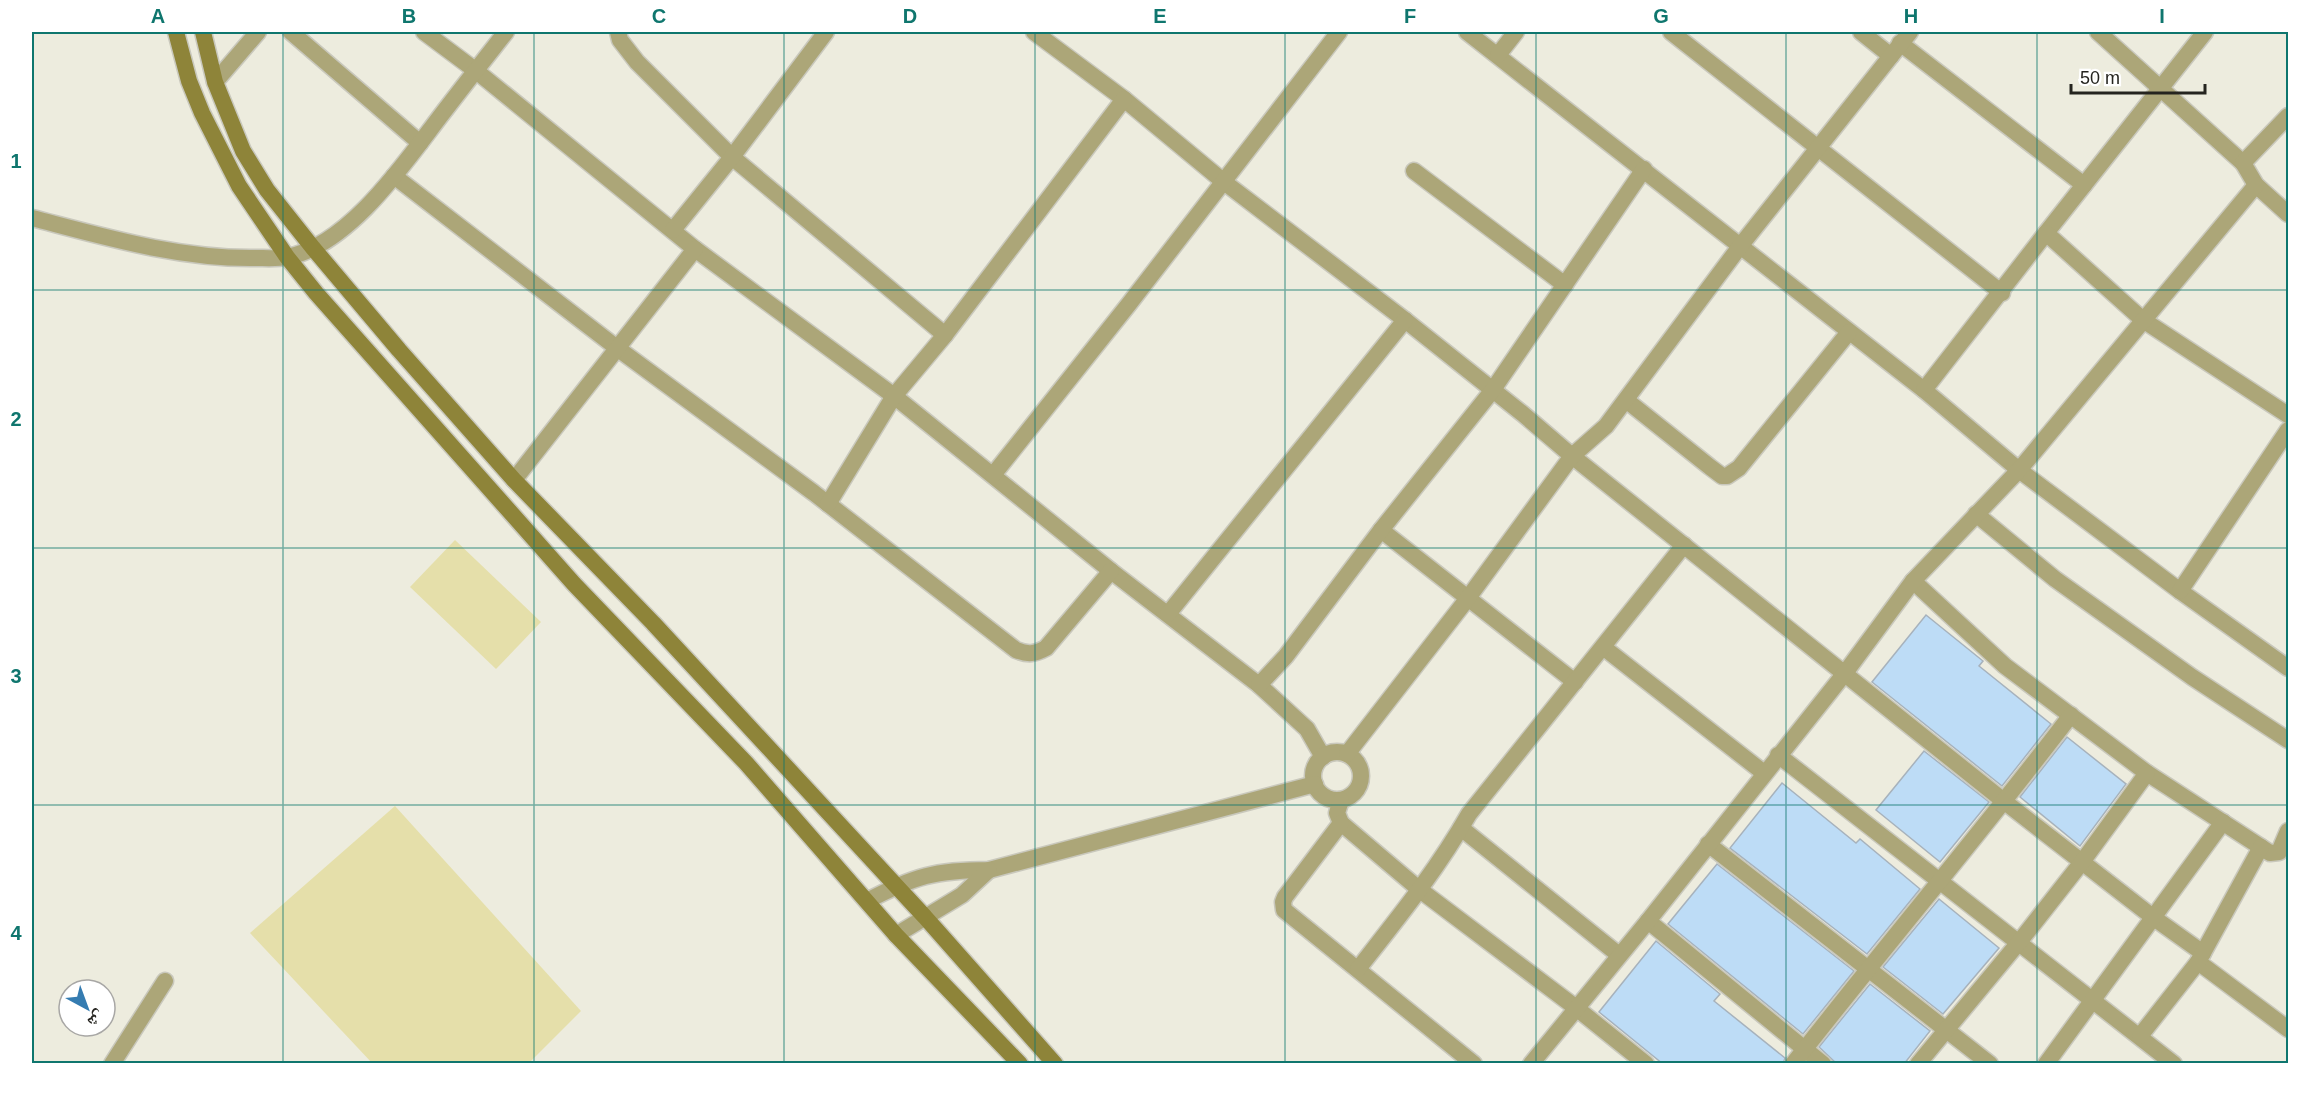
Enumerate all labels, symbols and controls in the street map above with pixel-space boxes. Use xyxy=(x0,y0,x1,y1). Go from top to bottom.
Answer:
text: A xyxy=(151,5,165,27)
text: B xyxy=(402,5,416,27)
text: C xyxy=(652,5,666,27)
text: D xyxy=(903,5,917,27)
text: E xyxy=(1153,5,1167,27)
text: F xyxy=(1404,5,1416,27)
text: G xyxy=(1653,5,1669,27)
text: H xyxy=(1904,5,1918,27)
text: I xyxy=(2159,5,2165,27)
scale bar xyxy=(2071,57,2204,95)
text: 50 m xyxy=(2080,68,2120,88)
text: 1 xyxy=(10,150,22,172)
text: 2 xyxy=(10,408,22,430)
text: 3 xyxy=(10,665,22,687)
text: 4 xyxy=(10,922,22,944)
north arrow xyxy=(57,978,117,1038)
text: ش xyxy=(84,1006,108,1031)

